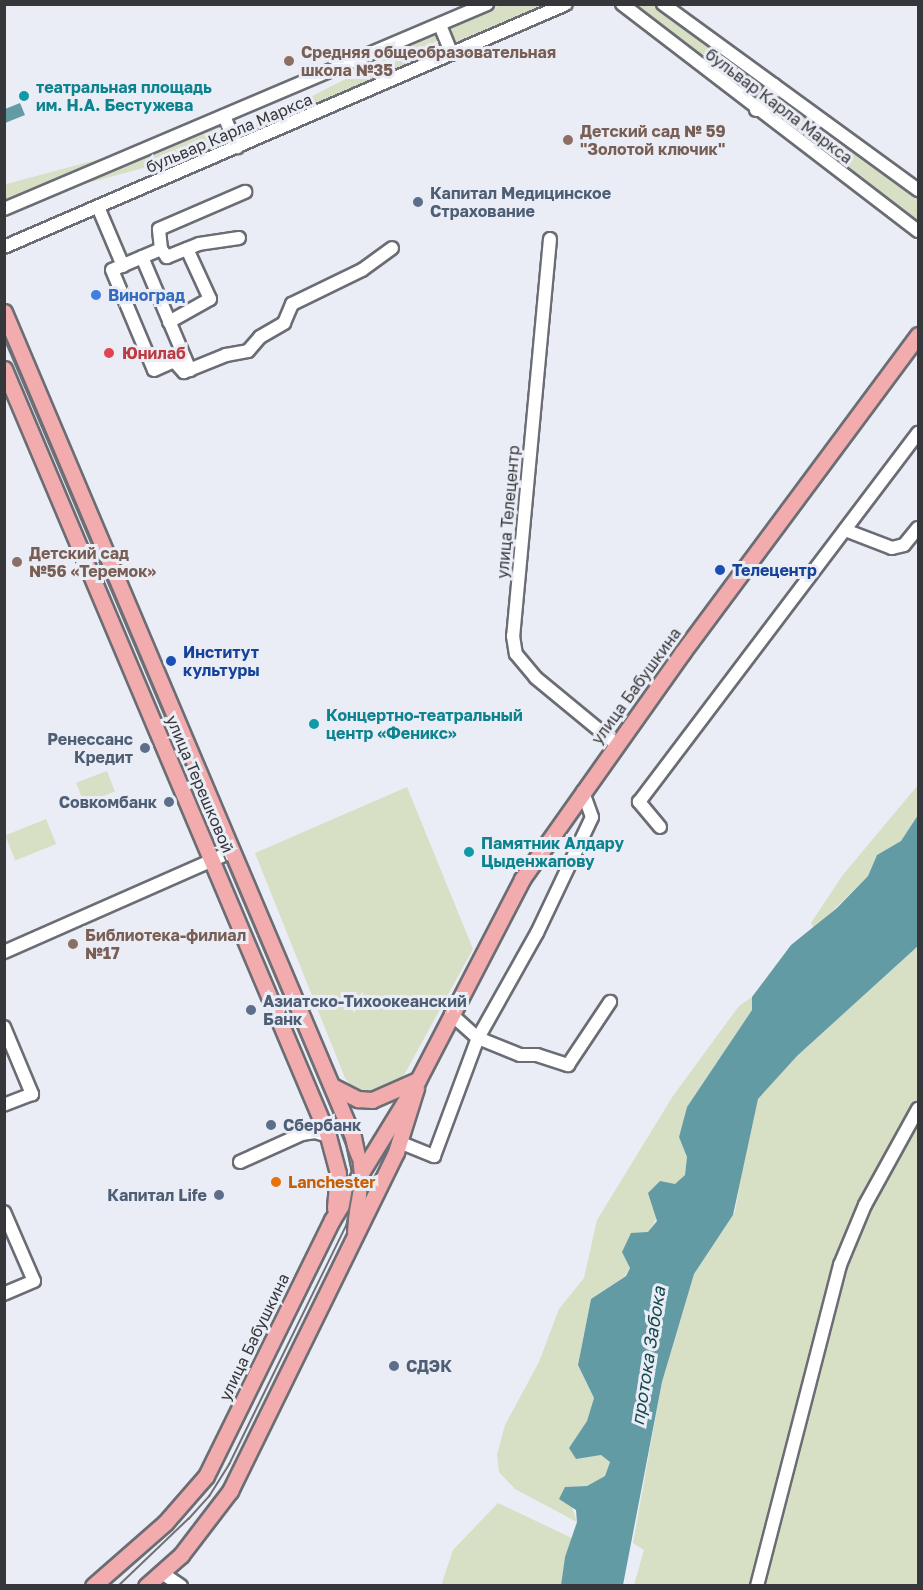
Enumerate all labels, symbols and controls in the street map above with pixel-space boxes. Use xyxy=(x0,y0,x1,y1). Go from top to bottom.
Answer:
place label: Средняя общеобразовательная школа №35 xyxy=(301,42,556,80)
street label: бульвар Карла Маркса xyxy=(702,44,856,168)
marker: Средняя общеобразовательная школа №35 xyxy=(282,54,296,68)
place label: театральная площадь им. Н.А. Бестужева xyxy=(36,77,212,115)
marker: театральная площадь им. Н.А. Бестужева xyxy=(17,89,31,103)
street label: бульвар Карла Маркса xyxy=(143,89,315,177)
place label: Детский сад № 59 "Золотой ключик" xyxy=(580,121,726,159)
marker: Детский сад № 59 "Золотой ключик" xyxy=(561,133,575,147)
place label: Капитал Медицинское Страхование xyxy=(430,183,611,221)
marker: Капитал Медицинское Страхование xyxy=(411,195,425,209)
place label: Виноград xyxy=(108,285,185,305)
marker: Виноград xyxy=(89,288,103,302)
place label: Юнилаб xyxy=(122,343,186,363)
marker: Юнилаб xyxy=(100,344,118,362)
street label: улица Телецентр xyxy=(493,445,523,579)
place label: Детский сад №56 «Теремок» xyxy=(29,543,156,581)
marker: Детский сад №56 «Теремок» xyxy=(10,555,24,569)
place label: Телецентр xyxy=(732,560,817,580)
marker: Телецентр xyxy=(713,563,727,577)
street label: улица Бабушкина xyxy=(587,624,685,748)
place label: Институт культуры xyxy=(183,642,260,680)
marker: Институт культуры xyxy=(164,654,178,668)
place label: Концертно-театральный центр «Феникс» xyxy=(326,705,523,743)
street label: улица Терешковой xyxy=(162,712,238,856)
marker: Концертно-театральный центр «Феникс» xyxy=(307,717,321,731)
place label: Ренессанс Кредит xyxy=(47,729,133,767)
marker: Ренессанс Кредит xyxy=(138,741,152,755)
place label: Совкомбанк xyxy=(59,792,157,812)
marker: Совкомбанк xyxy=(162,795,176,809)
place label: Памятник Алдару Цыденжапову xyxy=(481,833,624,871)
marker: Памятник Алдару Цыденжапову xyxy=(462,845,476,859)
place label: Библиотека-филиал №17 xyxy=(85,925,246,963)
marker: Библиотека-филиал №17 xyxy=(66,937,80,951)
place label: Азиатско-Тихоокеанский Банк xyxy=(263,991,467,1029)
marker: Азиатско-Тихоокеанский Банк xyxy=(244,1003,258,1017)
place label: Сбербанк xyxy=(283,1115,361,1135)
marker: Сбербанк xyxy=(264,1118,278,1132)
place label: Lanchester xyxy=(288,1172,376,1192)
marker: Lanchester xyxy=(269,1175,283,1189)
place label: Капитал Life xyxy=(107,1185,207,1205)
marker: Капитал Life xyxy=(212,1188,226,1202)
street label: улица Бабушкина xyxy=(215,1270,293,1404)
water label: протока Забока xyxy=(626,1285,670,1427)
place label: СДЭК xyxy=(406,1356,452,1376)
marker: СДЭК xyxy=(387,1359,401,1373)

